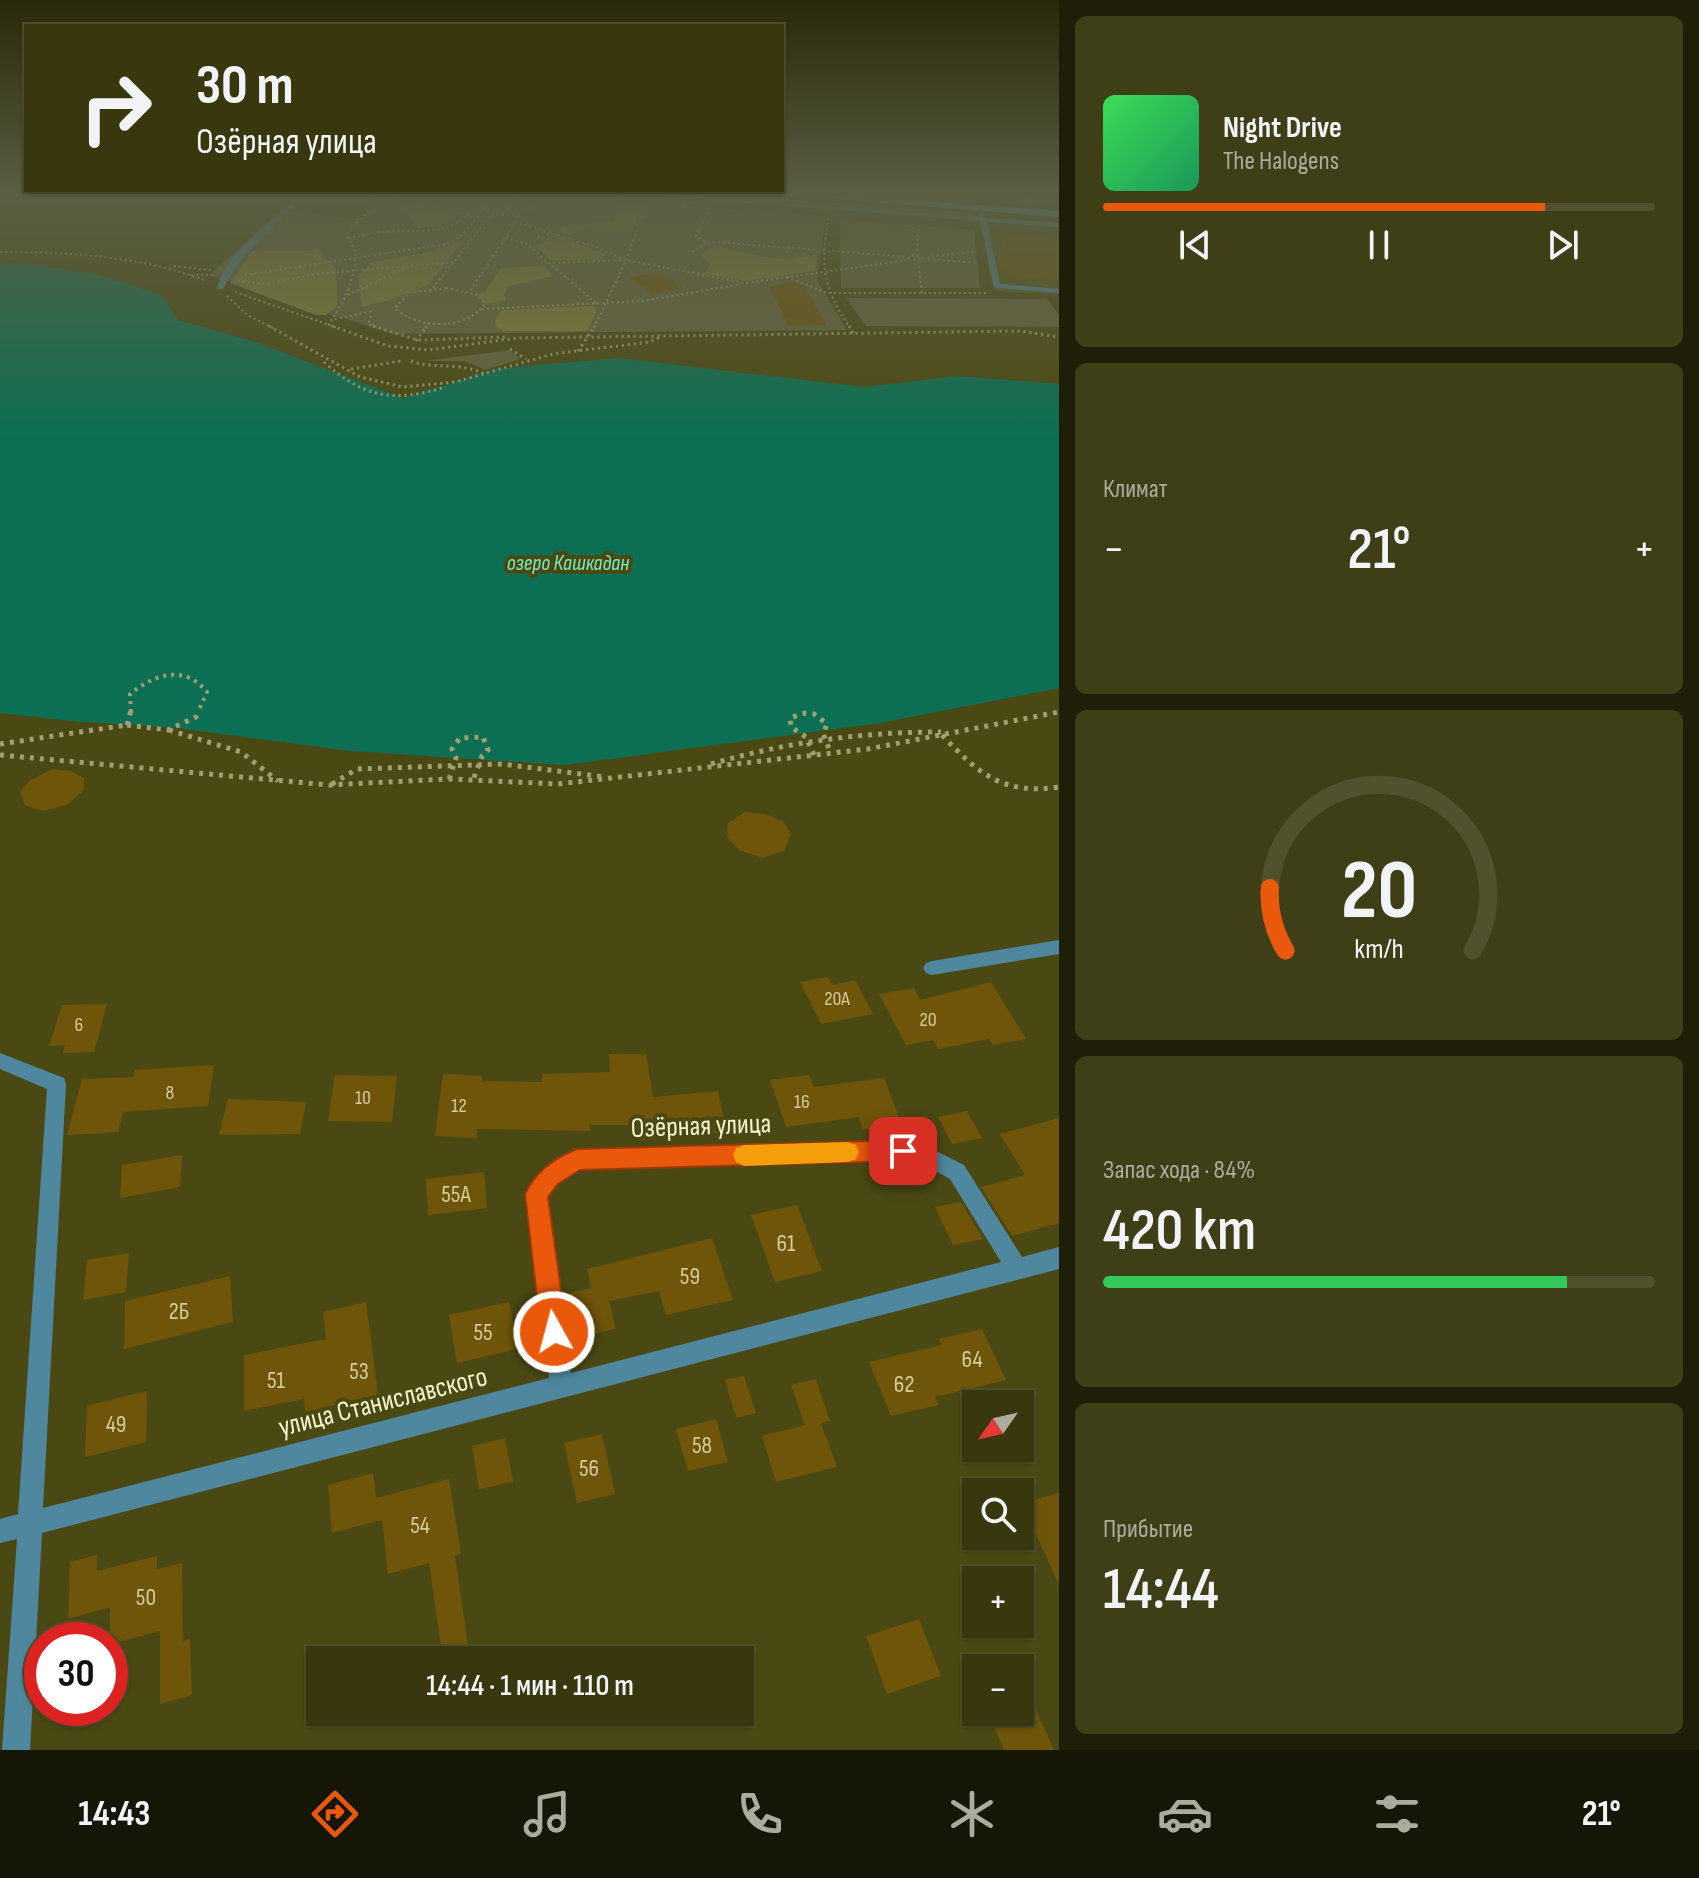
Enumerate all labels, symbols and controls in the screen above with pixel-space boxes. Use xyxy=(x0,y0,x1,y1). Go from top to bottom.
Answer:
text: 30 m xyxy=(196,53,294,120)
icon: right xyxy=(64,56,168,160)
text: Night Drive xyxy=(1223,110,1342,146)
text: Озёрная улица xyxy=(196,121,377,164)
text: The Halogens xyxy=(1223,146,1339,177)
icon: previous xyxy=(1173,223,1217,267)
icon: pause xyxy=(1357,223,1401,267)
icon: next xyxy=(1541,223,1585,267)
text: Климат xyxy=(1103,474,1167,505)
text: 21° xyxy=(1347,514,1411,586)
text: − xyxy=(1103,523,1125,576)
text: + xyxy=(1633,523,1655,576)
water label: озеро Кашкадан xyxy=(507,550,629,577)
text: 20 xyxy=(1341,842,1417,942)
text: km/h xyxy=(1354,932,1404,967)
house number: 20А xyxy=(824,987,850,1011)
house number: 20 xyxy=(919,1008,937,1032)
house number: 6 xyxy=(75,1013,83,1037)
house number: 8 xyxy=(166,1081,174,1105)
house number: 10 xyxy=(355,1086,371,1110)
house number: 16 xyxy=(794,1090,810,1114)
house number: 12 xyxy=(451,1094,467,1118)
street label: Озёрная улица xyxy=(630,1107,772,1145)
pin xyxy=(869,1117,937,1185)
icon: arrive xyxy=(881,1129,925,1173)
text: Запас хода · 84% xyxy=(1103,1155,1255,1186)
house number: 55А xyxy=(441,1180,471,1209)
text: 420 km xyxy=(1103,1195,1256,1267)
house number: 61 xyxy=(777,1229,796,1258)
house number: 59 xyxy=(680,1262,700,1291)
position arrow xyxy=(512,1290,596,1374)
house number: 2Б xyxy=(169,1297,189,1326)
house number: 55 xyxy=(473,1318,493,1347)
house number: 64 xyxy=(962,1345,982,1374)
house number: 53 xyxy=(349,1357,369,1386)
street label: улица Станиславского xyxy=(275,1360,491,1444)
house number: 51 xyxy=(267,1366,286,1395)
house number: 62 xyxy=(894,1370,914,1399)
north arrow xyxy=(962,1390,1034,1462)
map controls xyxy=(962,1390,1034,1726)
house number: 49 xyxy=(106,1410,126,1439)
house number: 58 xyxy=(692,1431,712,1460)
house number: 56 xyxy=(579,1454,599,1483)
button: search xyxy=(962,1478,1034,1550)
house number: 54 xyxy=(410,1511,430,1540)
text: Прибытие xyxy=(1103,1514,1193,1545)
text: 14:44 xyxy=(1103,1554,1219,1626)
button: + xyxy=(962,1566,1034,1638)
house number: 50 xyxy=(136,1583,156,1612)
speed limit sign: 30 xyxy=(24,1622,128,1726)
button: − xyxy=(962,1654,1034,1726)
text: 14:44 · 1 мин · 110 m xyxy=(426,1668,634,1704)
icon: directions xyxy=(307,1786,363,1842)
icon: music xyxy=(519,1786,575,1842)
icon: phone xyxy=(732,1786,788,1842)
icon: climate xyxy=(944,1786,1000,1842)
icon: car xyxy=(1157,1786,1213,1842)
icon: filters xyxy=(1369,1786,1425,1842)
text: 14:43 xyxy=(78,1793,150,1836)
text: 21° xyxy=(1582,1793,1621,1836)

